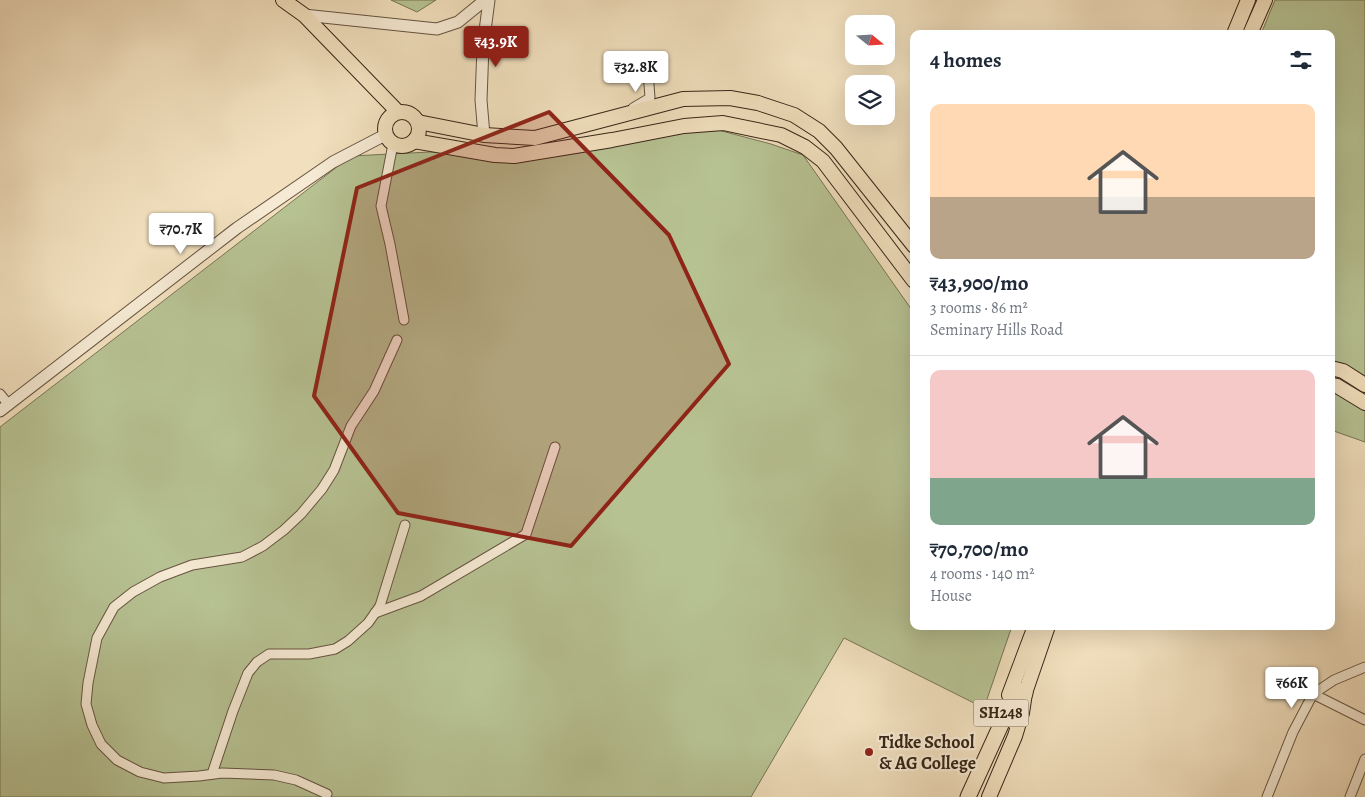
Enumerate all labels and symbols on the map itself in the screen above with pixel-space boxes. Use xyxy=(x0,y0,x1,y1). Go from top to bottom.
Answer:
north arrow xyxy=(845,15,895,65)
pin: ₹43.9K xyxy=(455,26,537,68)
pin: ₹32.8K xyxy=(595,51,677,93)
pin: ₹70.7K xyxy=(140,212,222,255)
pin: ₹66K xyxy=(1262,666,1322,709)
road number: SH248 xyxy=(974,700,1028,726)
place label: Tidke School & AG College xyxy=(879,730,976,775)
marker: Tidke School & AG College xyxy=(863,746,875,758)

